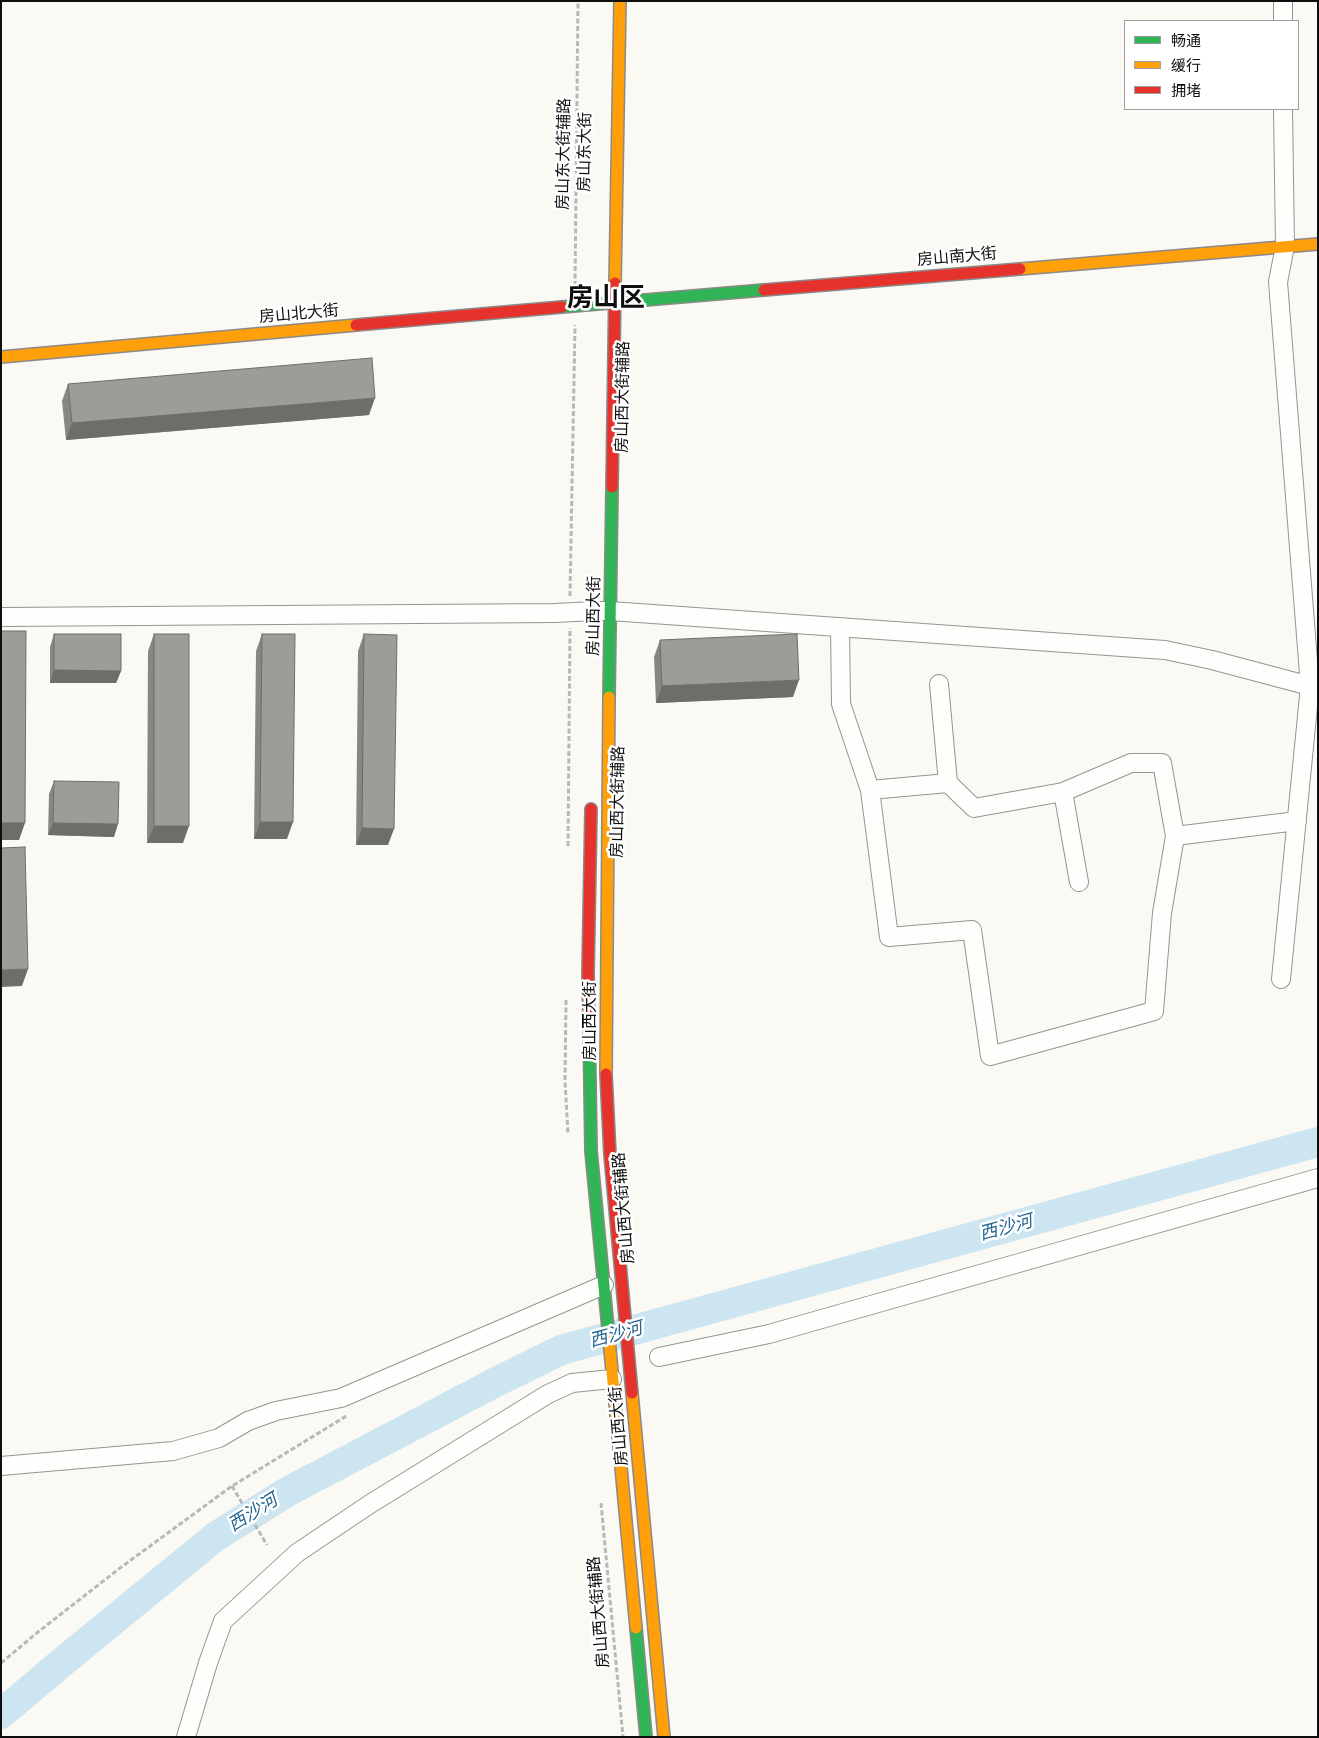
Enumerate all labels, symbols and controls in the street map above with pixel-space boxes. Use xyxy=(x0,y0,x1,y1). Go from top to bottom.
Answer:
legend xyxy=(1124,20,1299,110)
text: 畅通 xyxy=(1171,31,1201,50)
text: 缓行 xyxy=(1171,56,1201,75)
text: 拥堵 xyxy=(1171,81,1201,100)
street label: 房山东大街辅路 xyxy=(553,98,575,210)
street label: 房山东大街 xyxy=(575,112,595,192)
street label: 房山南大街 xyxy=(916,244,998,270)
district label: 房山区 xyxy=(567,282,645,314)
street label: 房山北大街 xyxy=(258,301,340,327)
street label: 房山西大街辅路 xyxy=(612,341,634,453)
street label: 房山西大街 xyxy=(584,576,604,656)
street label: 房山西大街辅路 xyxy=(607,746,629,858)
street label: 房山西大街 xyxy=(580,981,600,1061)
street label: 房山西大街辅路 xyxy=(610,1151,638,1265)
water label: 西沙河 xyxy=(977,1211,1035,1245)
water label: 西沙河 xyxy=(587,1318,645,1352)
street label: 房山西大街 xyxy=(606,1385,632,1467)
water label: 西沙河 xyxy=(224,1490,282,1536)
street label: 房山西大街辅路 xyxy=(585,1555,613,1669)

